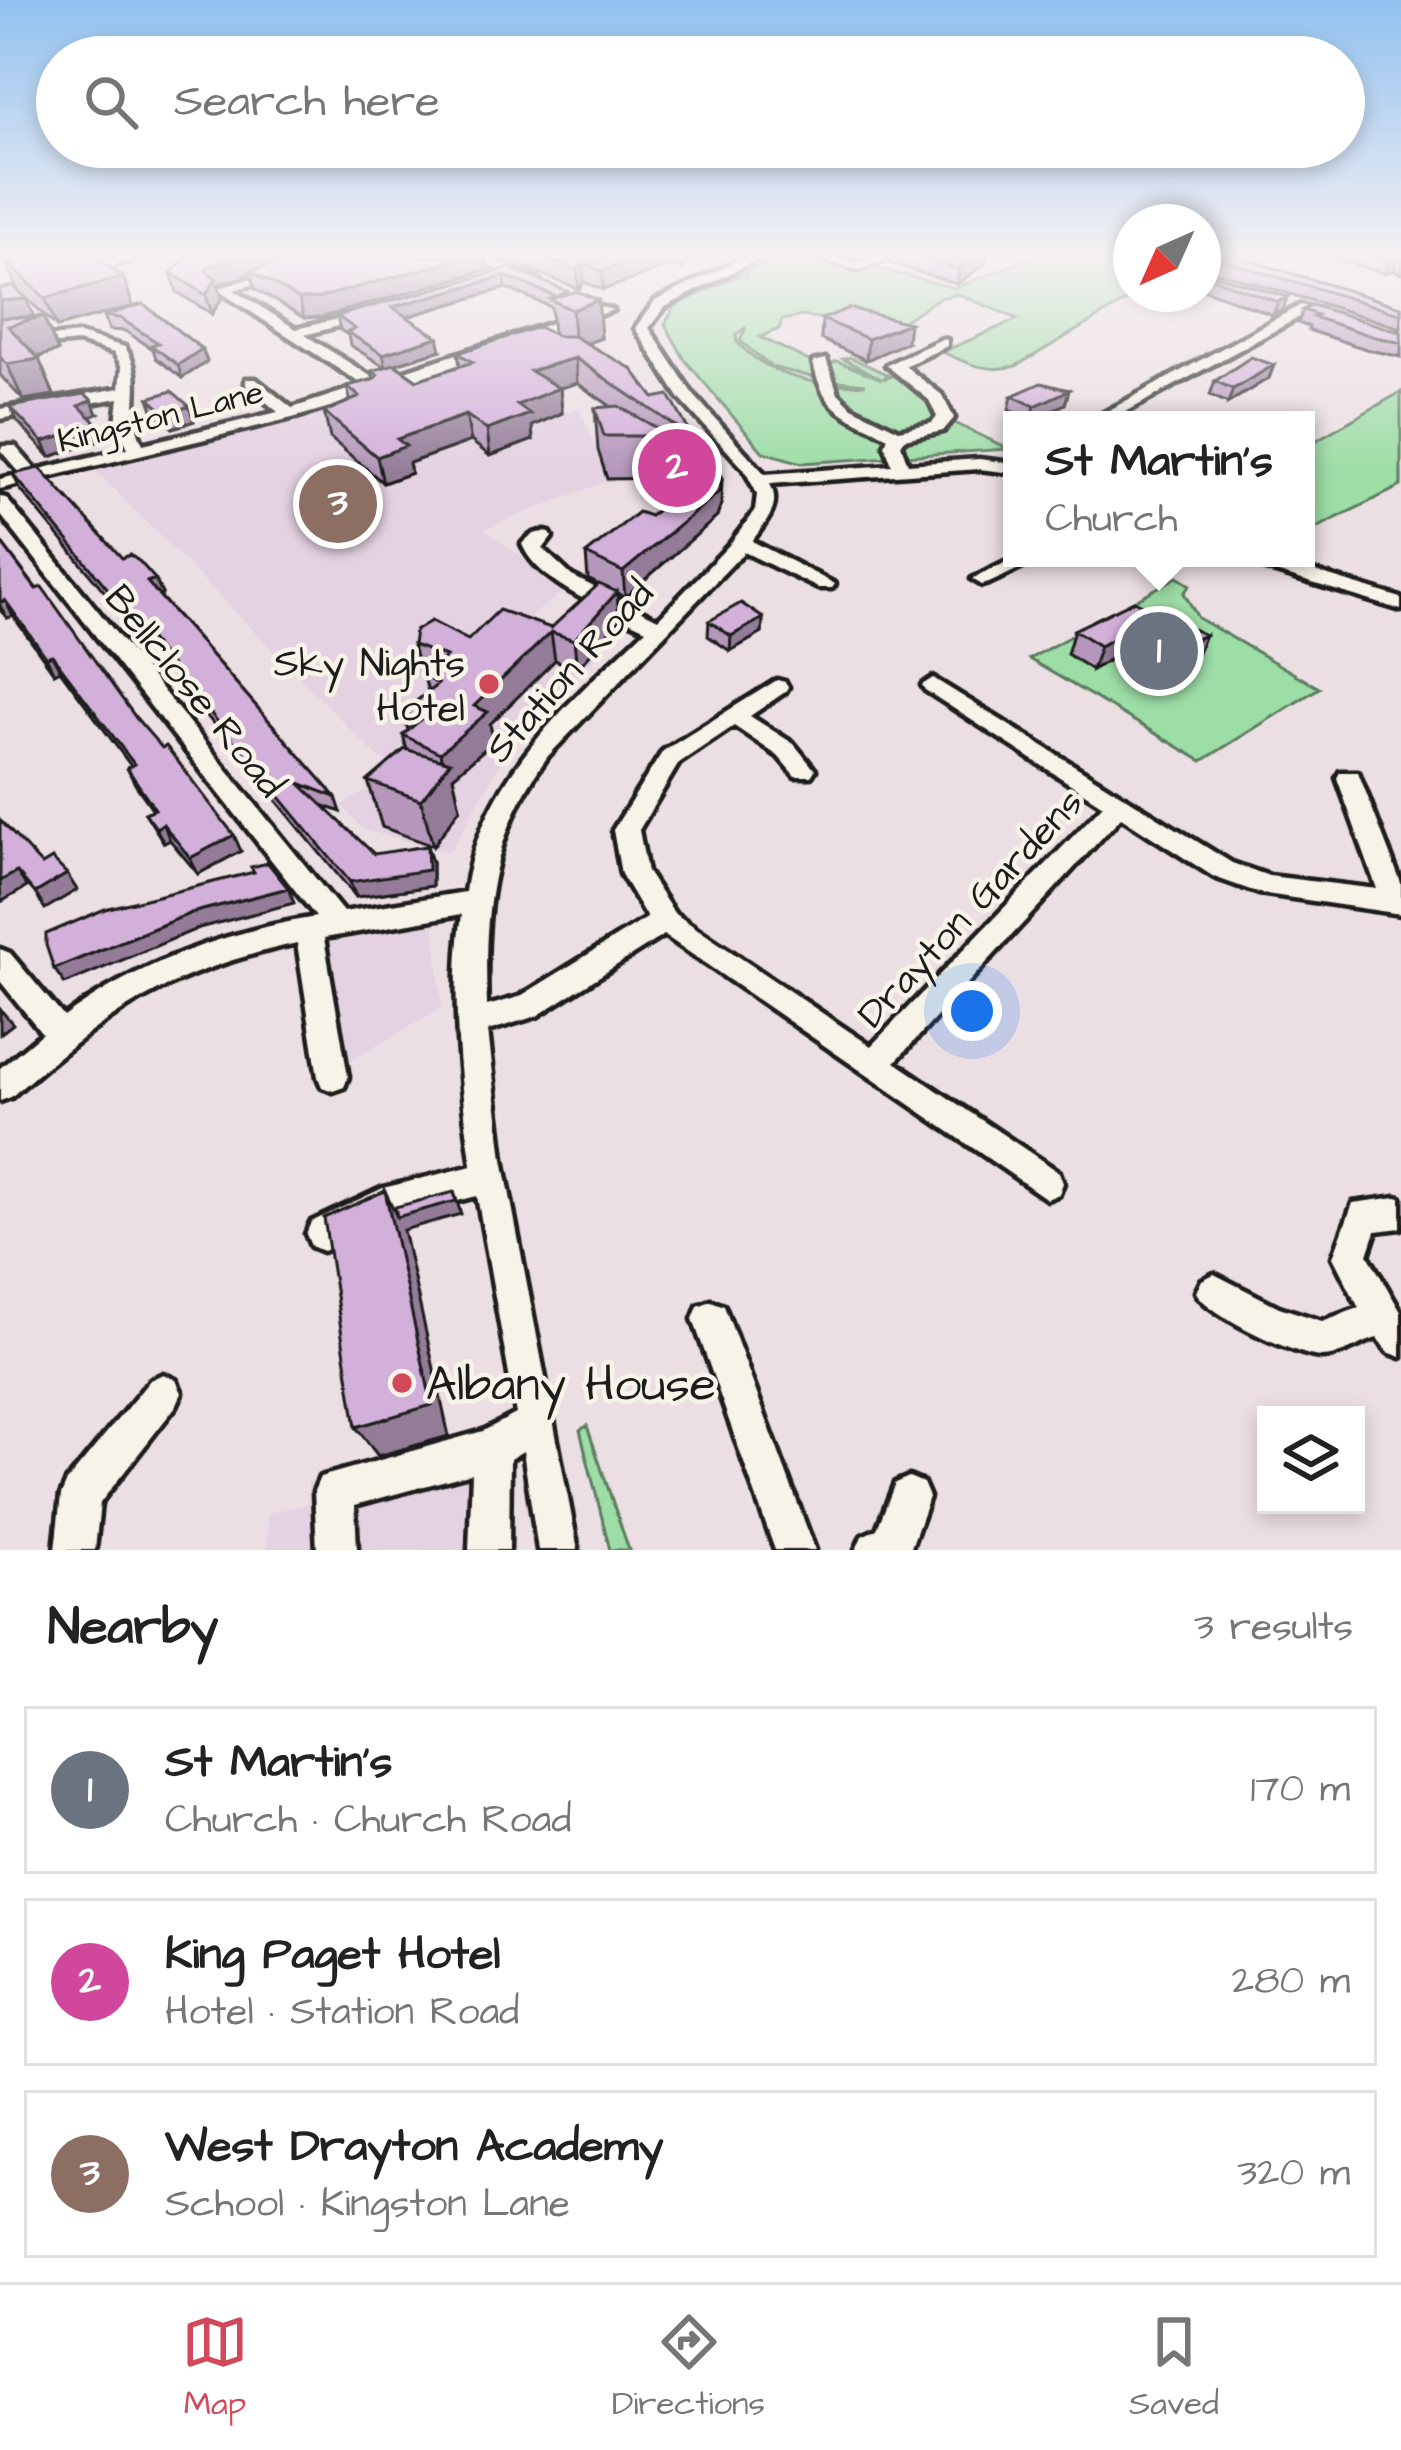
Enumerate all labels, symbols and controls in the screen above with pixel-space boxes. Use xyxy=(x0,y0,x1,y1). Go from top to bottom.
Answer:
search box xyxy=(36,36,1365,168)
icon: search xyxy=(78,69,144,135)
text: Search here xyxy=(174,71,440,133)
north arrow xyxy=(1113,204,1221,312)
street label: Kingston Lane xyxy=(53,369,269,467)
popup xyxy=(1003,411,1315,567)
pin: 2 xyxy=(638,423,716,513)
text: St Martin's xyxy=(1045,431,1273,493)
pin: 3 xyxy=(299,459,377,549)
text: Church xyxy=(1045,493,1178,547)
street label: Station Road xyxy=(474,569,667,775)
street label: Bellclose Road xyxy=(91,574,296,810)
pin: 1 xyxy=(1120,606,1198,696)
place label: Sky Nights Hotel xyxy=(274,638,465,737)
marker: Sky Nights Hotel xyxy=(476,671,502,697)
street label: Drayton Gardens xyxy=(846,777,1097,1041)
your location xyxy=(942,981,1002,1041)
place label: Albany House xyxy=(426,1353,716,1420)
marker: Albany House xyxy=(389,1370,415,1396)
map controls xyxy=(1257,1406,1365,1514)
button: layers xyxy=(1257,1406,1365,1514)
text: Nearby xyxy=(48,1593,218,1664)
text: 3 results xyxy=(1194,1601,1353,1655)
text: St Martin's xyxy=(165,1732,392,1794)
text: 1 xyxy=(88,1763,93,1817)
text: 170 m xyxy=(1250,1763,1350,1817)
text: Church · Church Road xyxy=(165,1794,571,1848)
text: King Paget Hotel xyxy=(165,1924,500,1986)
text: 2 xyxy=(79,1955,101,2009)
text: 280 m xyxy=(1232,1955,1350,2009)
text: Hotel · Station Road xyxy=(165,1986,519,2040)
text: West Drayton Academy xyxy=(165,2116,663,2178)
text: 3 xyxy=(80,2147,100,2201)
text: 320 m xyxy=(1237,2147,1350,2201)
text: School · Kingston Lane xyxy=(165,2178,570,2232)
tab: Map xyxy=(182,2309,248,2427)
tab: Directions xyxy=(612,2309,765,2427)
tab: Saved xyxy=(1129,2309,1219,2427)

